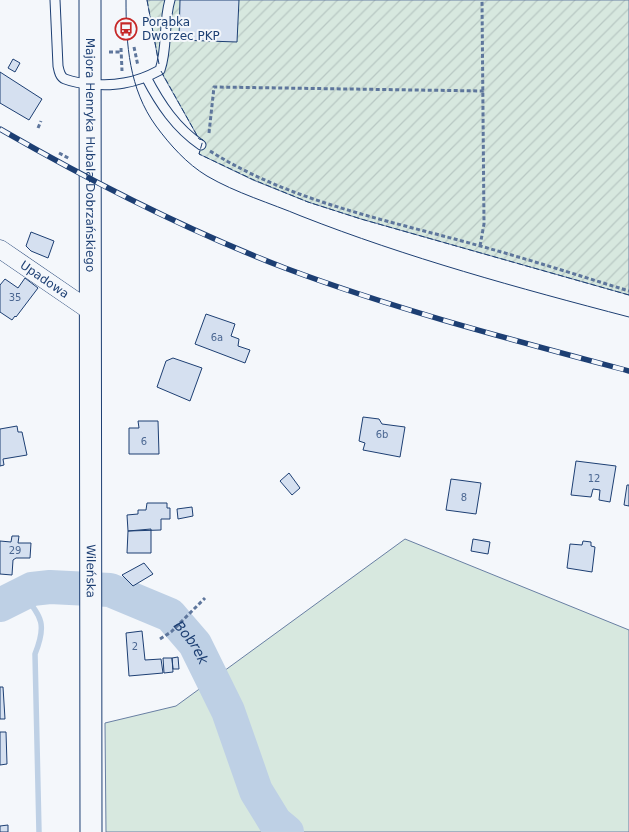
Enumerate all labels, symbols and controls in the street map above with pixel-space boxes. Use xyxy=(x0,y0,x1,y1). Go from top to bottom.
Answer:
place label: Porąbka Dworzec PKP xyxy=(142,15,220,43)
bus stop icon: Porąbka Dworzec PKP xyxy=(114,17,138,41)
street label: Majora Henryka Hubala-Dobrzańskiego xyxy=(83,38,97,272)
street label: Upadowa xyxy=(18,258,72,301)
house number: 35 xyxy=(9,292,21,303)
house number: 6a xyxy=(211,332,223,343)
house number: 6b xyxy=(376,429,388,440)
house number: 6 xyxy=(141,436,147,447)
house number: 12 xyxy=(588,473,600,484)
house number: 8 xyxy=(461,492,467,503)
street label: Wileńska xyxy=(84,544,98,598)
house number: 29 xyxy=(9,545,21,556)
water label: Bobrek xyxy=(171,618,212,668)
house number: 2 xyxy=(132,641,138,652)

